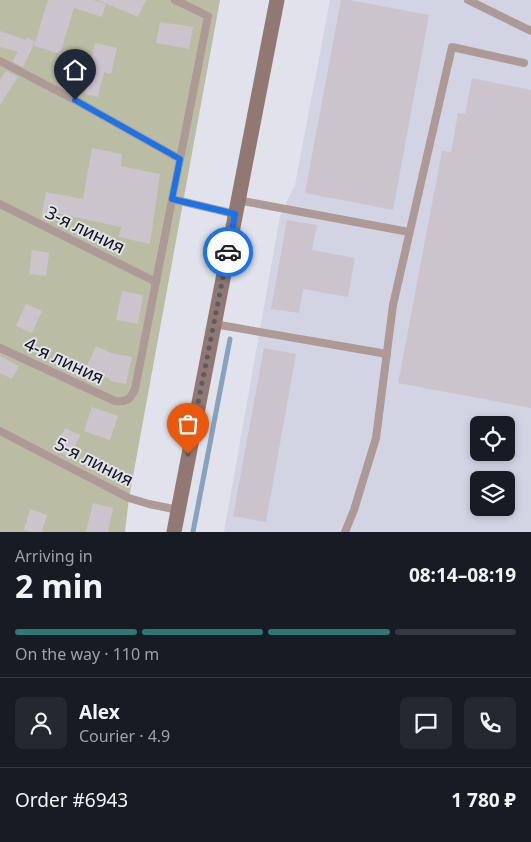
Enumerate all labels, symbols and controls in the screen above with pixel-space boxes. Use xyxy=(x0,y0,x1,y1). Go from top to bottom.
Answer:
pin xyxy=(54,49,96,100)
icon: home xyxy=(61,56,89,84)
street label: 3-я линия xyxy=(42,200,129,259)
courier xyxy=(203,227,253,277)
icon: car xyxy=(214,238,242,266)
street label: 4-я линия xyxy=(21,331,108,389)
pin xyxy=(167,403,209,454)
icon: bag xyxy=(174,410,202,438)
map controls xyxy=(470,416,515,516)
button: locate xyxy=(470,416,515,461)
street label: 5-я линия xyxy=(51,431,138,491)
button: layers xyxy=(470,471,515,516)
text: Arriving in xyxy=(15,545,93,567)
text: 08:14–08:19 xyxy=(409,562,516,588)
text: 2 min xyxy=(15,564,103,607)
text: On the way · 110 m xyxy=(15,643,159,665)
button: person xyxy=(15,697,67,749)
button: chat xyxy=(400,697,452,749)
button: phone xyxy=(464,697,516,749)
text: Alex xyxy=(79,699,120,725)
text: Courier · 4.9 xyxy=(79,725,170,747)
text: Order #6943 xyxy=(15,787,128,813)
text: 1 780 ₽ xyxy=(451,787,516,813)

